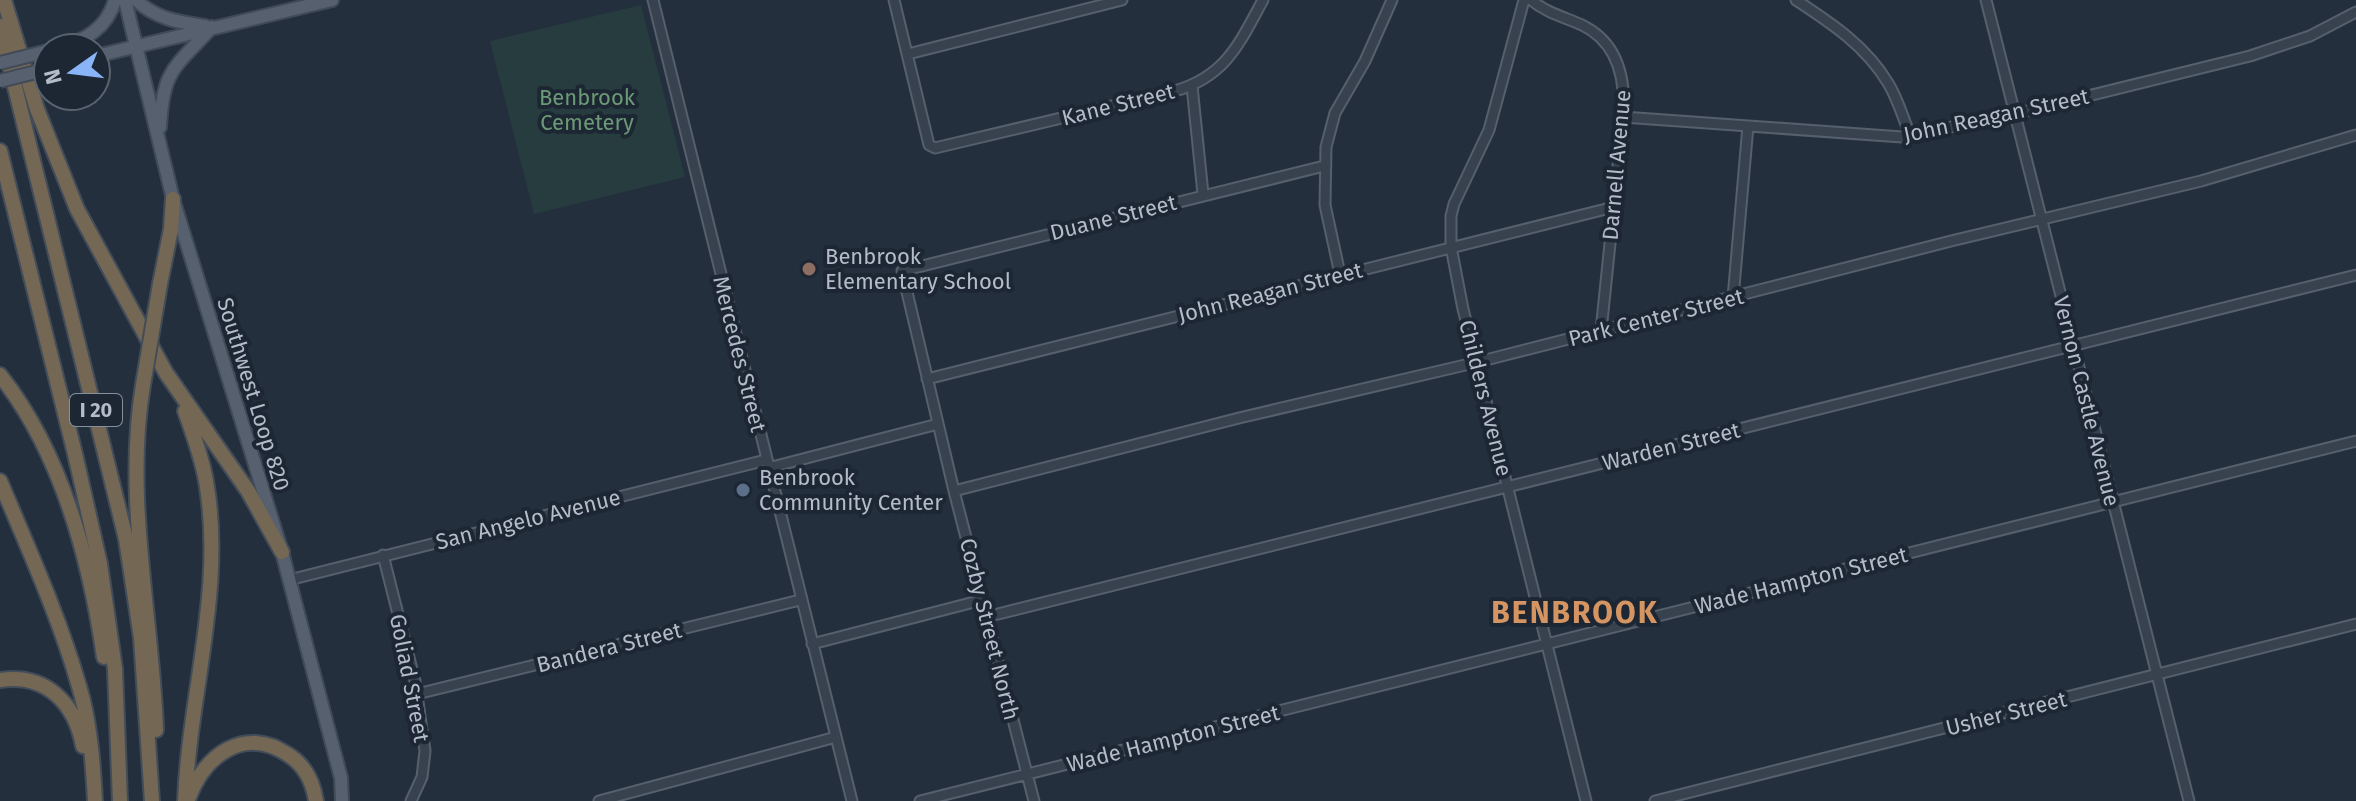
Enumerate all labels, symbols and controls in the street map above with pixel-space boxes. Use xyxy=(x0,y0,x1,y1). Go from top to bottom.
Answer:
north arrow xyxy=(32,32,112,112)
text: N xyxy=(38,66,68,87)
street label: Kane Street xyxy=(1059,77,1177,132)
street label: John Reagan Street xyxy=(1901,83,2091,148)
park label: Benbrook Cemetery xyxy=(539,84,636,136)
street label: Darnell Avenue xyxy=(1596,89,1637,241)
street label: Duane Street xyxy=(1047,189,1179,246)
place label: Benbrook Elementary School xyxy=(825,243,1011,295)
street label: John Reagan Street xyxy=(1175,257,1365,328)
marker: Benbrook Elementary School xyxy=(800,260,818,278)
street label: Mercedes Street xyxy=(707,273,772,435)
street label: Park Center Street xyxy=(1566,283,1747,352)
street label: Vernon Castle Avenue xyxy=(2047,293,2126,509)
street label: Southwest Loop 820 xyxy=(211,294,296,494)
street label: Childers Avenue xyxy=(1453,317,1518,479)
road number: I 20 xyxy=(70,394,122,426)
street label: Warden Street xyxy=(1600,416,1743,477)
place label: Benbrook Community Center xyxy=(759,464,943,516)
marker: Benbrook Community Center xyxy=(734,481,752,499)
street label: San Angelo Avenue xyxy=(433,483,623,555)
street label: Cozby Street North xyxy=(954,535,1025,723)
street label: Wade Hampton Street xyxy=(1692,541,1910,620)
district label: BENBROOK xyxy=(1491,595,1659,631)
street label: Goliad Street xyxy=(384,612,435,745)
street label: Bandera Street xyxy=(534,616,685,679)
street label: Usher Street xyxy=(1943,685,2069,742)
street label: Wade Hampton Street xyxy=(1064,699,1282,778)

